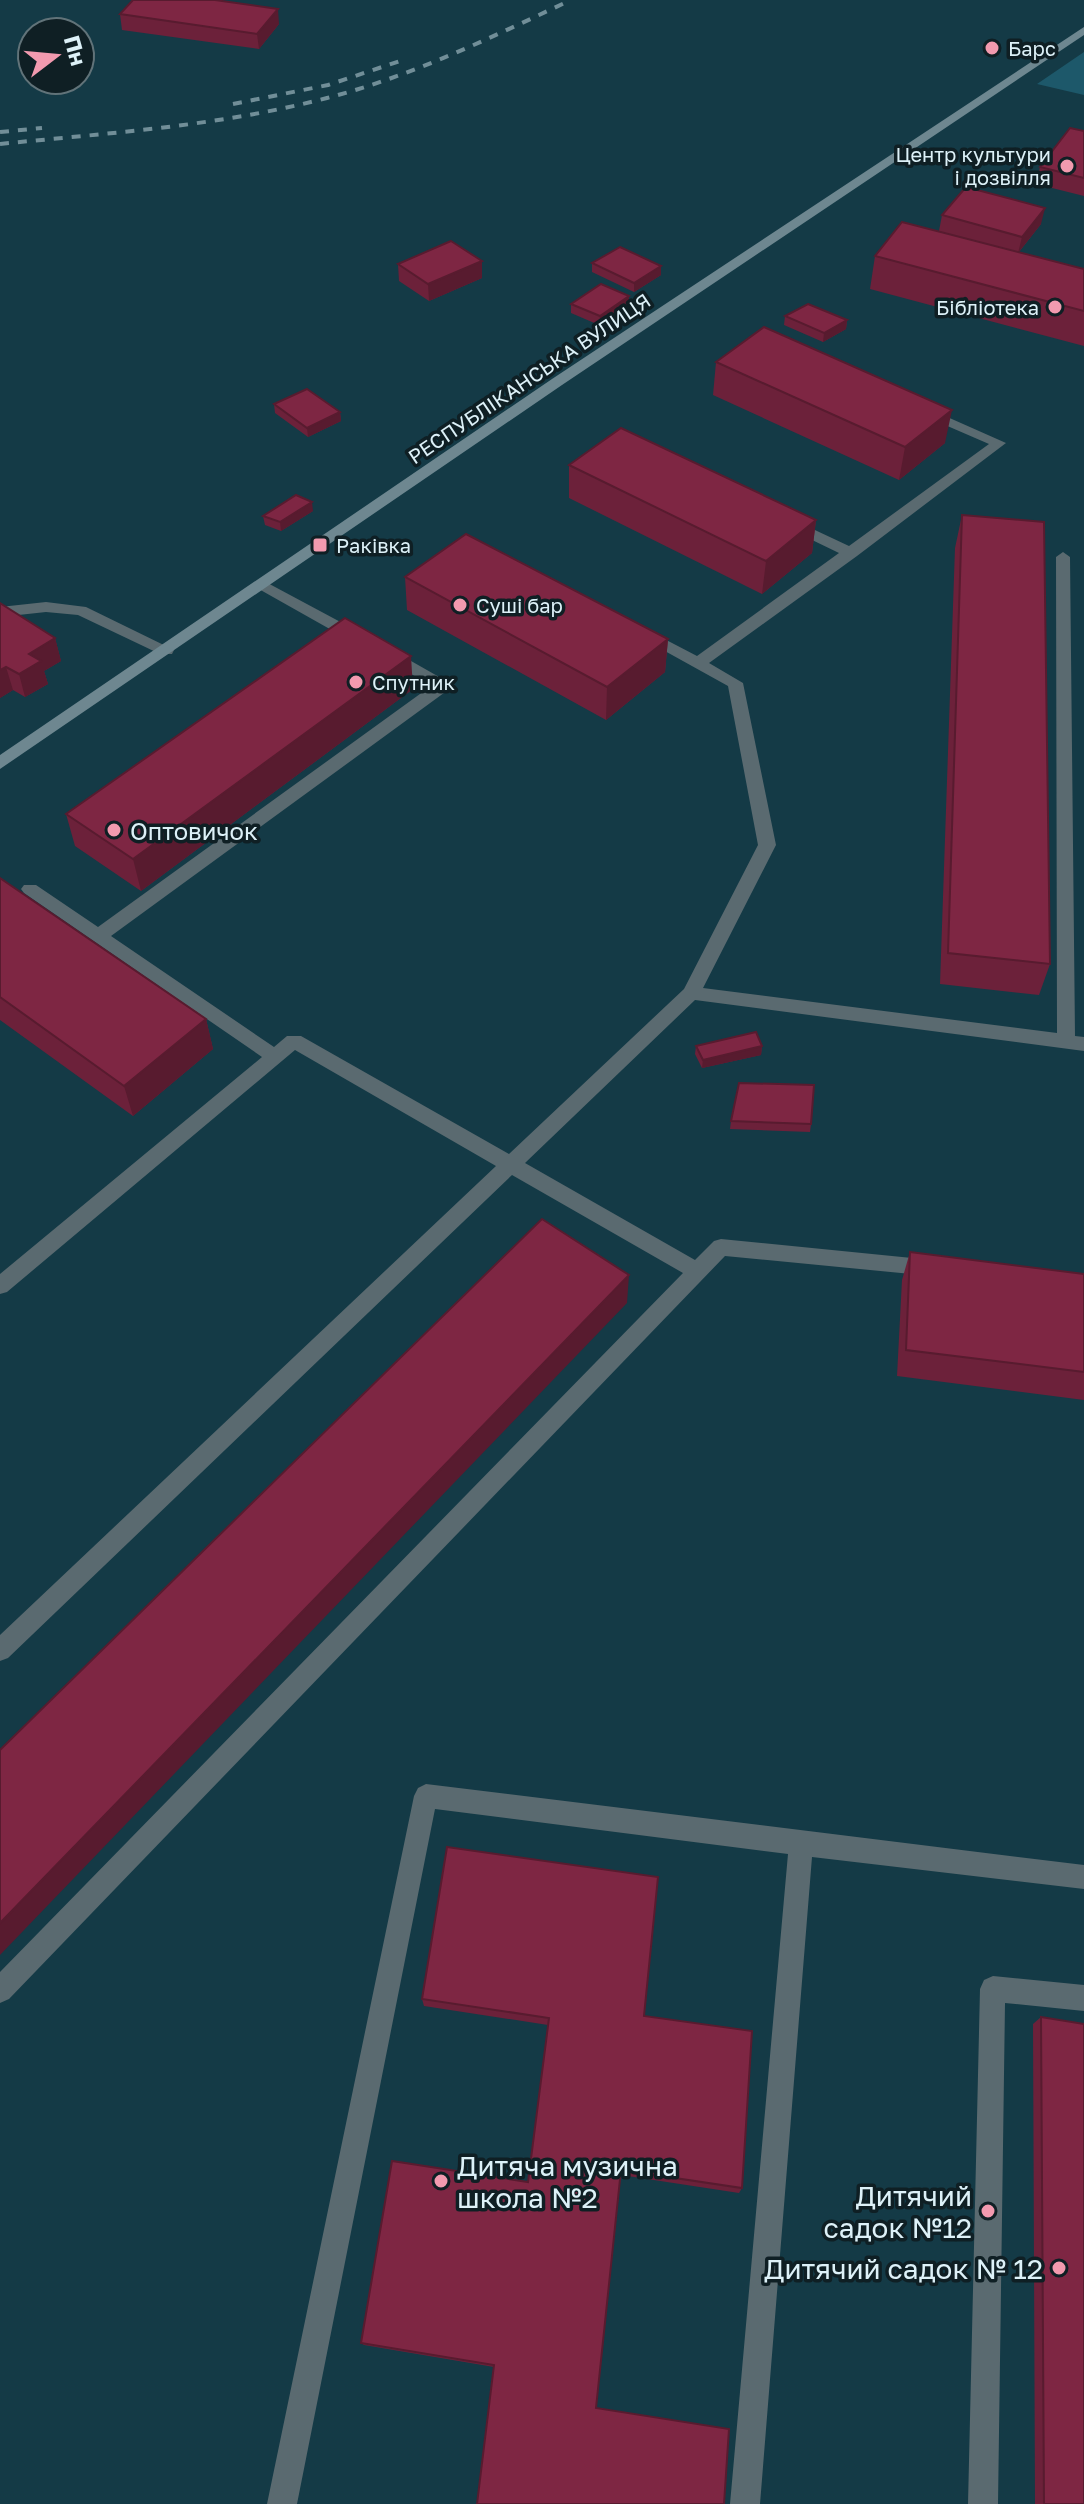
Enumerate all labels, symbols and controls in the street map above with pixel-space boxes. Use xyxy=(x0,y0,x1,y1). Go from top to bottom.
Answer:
north arrow xyxy=(16,16,96,96)
text: Пн xyxy=(59,32,93,68)
place label: Барс xyxy=(1008,36,1056,60)
marker: Барс xyxy=(983,39,1001,57)
place label: Центр культури і дозвілля xyxy=(895,142,1051,189)
marker: Центр культури і дозвілля xyxy=(1058,157,1076,175)
street label: РЕСПУБЛІКАНСЬКА ВУЛИЦЯ xyxy=(403,288,655,468)
place label: Бібліотека xyxy=(936,295,1039,319)
marker: Бібліотека xyxy=(1046,298,1064,316)
place label: Раківка xyxy=(336,533,411,557)
marker: Раківка xyxy=(311,536,329,554)
place label: Суші бар xyxy=(476,593,563,617)
marker: Суші бар xyxy=(451,596,469,614)
place label: Спутник xyxy=(372,670,455,694)
marker: Спутник xyxy=(347,673,365,691)
place label: Оптовичок xyxy=(130,816,258,845)
marker: Оптовичок xyxy=(105,821,123,839)
place label: Дитяча музична школа №2 xyxy=(457,2149,678,2214)
marker: Дитяча музична школа №2 xyxy=(432,2172,450,2190)
place label: Дитячий садок №12 xyxy=(824,2179,972,2244)
marker: Дитячий садок №12 xyxy=(979,2202,997,2220)
place label: Дитячий садок № 12 xyxy=(764,2252,1043,2285)
marker: Дитячий садок № 12 xyxy=(1050,2259,1068,2277)

